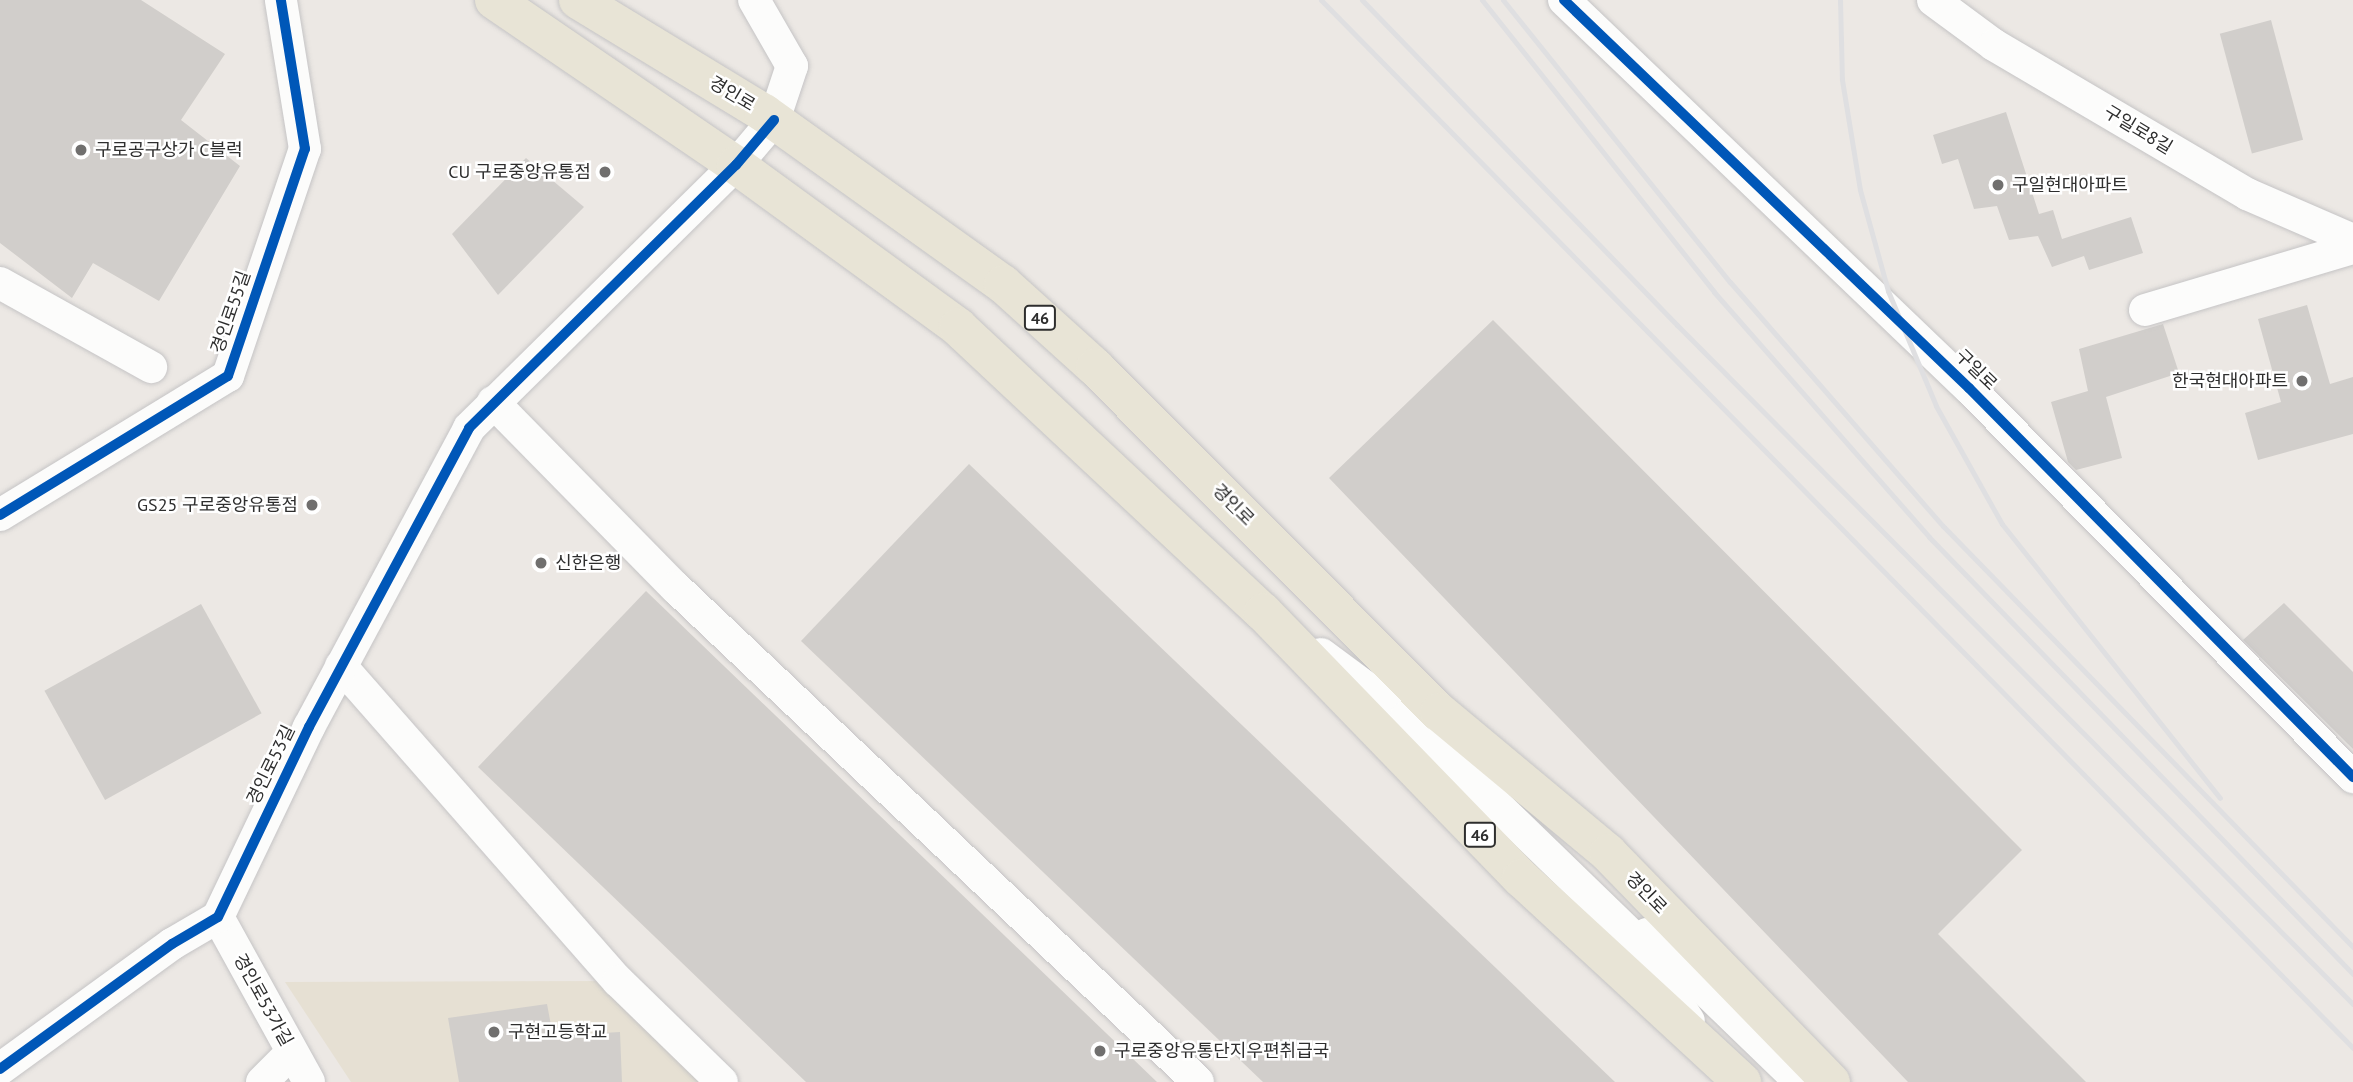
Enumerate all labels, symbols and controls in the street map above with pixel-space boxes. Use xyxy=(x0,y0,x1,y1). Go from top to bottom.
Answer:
street label: 경인로 xyxy=(705,72,759,116)
street label: 구일로8길 xyxy=(2100,101,2176,159)
place label: 구로공구상가 C블럭 xyxy=(95,139,243,161)
marker: 구로공구상가 C블럭 xyxy=(73,142,89,158)
place label: CU 구로중앙유통점 xyxy=(448,161,591,183)
marker: CU 구로중앙유통점 xyxy=(597,164,613,180)
place label: 구일현대아파트 xyxy=(2012,174,2128,196)
marker: 구일현대아파트 xyxy=(1990,177,2006,193)
street label: 경인로55길 xyxy=(207,268,255,356)
road number: 46 xyxy=(1023,306,1058,330)
street label: 구일로 xyxy=(1951,345,2001,395)
place label: 한국현대아파트 xyxy=(2172,370,2288,392)
marker: 한국현대아파트 xyxy=(2294,373,2310,389)
street label: 경인로 xyxy=(1208,480,1258,530)
place label: GS25 구로중앙유통점 xyxy=(137,494,298,516)
marker: GS25 구로중앙유통점 xyxy=(304,497,320,513)
place label: 신한은행 xyxy=(555,552,621,574)
marker: 신한은행 xyxy=(533,555,549,571)
street label: 경인로53길 xyxy=(242,722,300,808)
road number: 46 xyxy=(1462,822,1498,848)
street label: 경인로 xyxy=(1621,868,1671,918)
street label: 경인로53가길 xyxy=(229,950,297,1050)
place label: 구현고등학교 xyxy=(508,1021,607,1043)
marker: 구현고등학교 xyxy=(486,1024,502,1040)
place label: 구로중앙유통단지우편취급국 xyxy=(1114,1040,1329,1062)
marker: 구로중앙유통단지우편취급국 xyxy=(1092,1043,1108,1059)

